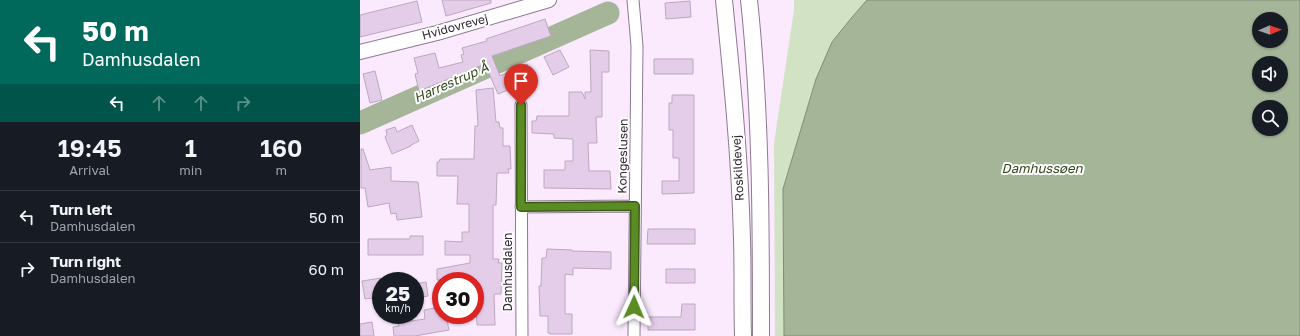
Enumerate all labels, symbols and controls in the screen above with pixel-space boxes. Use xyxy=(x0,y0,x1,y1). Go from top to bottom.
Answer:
street label: Hvidovrevej xyxy=(420,10,490,43)
north arrow xyxy=(1252,12,1288,48)
map controls xyxy=(1252,12,1288,136)
text: 50 m xyxy=(82,14,149,47)
icon: left xyxy=(16,16,68,68)
text: Damhusdalen xyxy=(82,48,201,70)
button: sound xyxy=(1252,56,1288,92)
water label: Harrestrup Å xyxy=(411,58,491,106)
pin xyxy=(504,64,538,105)
icon: arrive xyxy=(510,70,532,92)
icon: left xyxy=(106,92,128,114)
icon: ahead xyxy=(148,92,170,114)
icon: ahead xyxy=(190,92,212,114)
icon: right xyxy=(232,92,254,114)
button: search xyxy=(1252,100,1288,136)
street label: Kongeslusen xyxy=(614,118,631,194)
text: 19:45 xyxy=(58,133,122,162)
text: 1 xyxy=(185,133,197,162)
text: 160 xyxy=(260,133,302,162)
street label: Roskildevej xyxy=(728,135,747,201)
water label: Damhussøen xyxy=(1002,160,1083,176)
text: Arrival xyxy=(69,162,110,178)
text: min xyxy=(179,162,202,178)
text: m xyxy=(275,162,287,178)
text: Turn left xyxy=(50,200,112,218)
icon: left xyxy=(16,206,38,228)
text: 50 m xyxy=(309,208,344,226)
text: Damhusdalen xyxy=(50,218,136,234)
street label: Damhusdalen xyxy=(500,232,515,312)
text: Turn right xyxy=(50,252,121,270)
icon: right xyxy=(16,258,38,280)
text: 60 m xyxy=(309,260,344,278)
text: Damhusdalen xyxy=(50,270,136,286)
speed limit sign: 30 xyxy=(432,272,484,324)
text: 25 xyxy=(386,281,410,305)
position arrow xyxy=(613,286,655,328)
text: km/h xyxy=(385,302,411,314)

